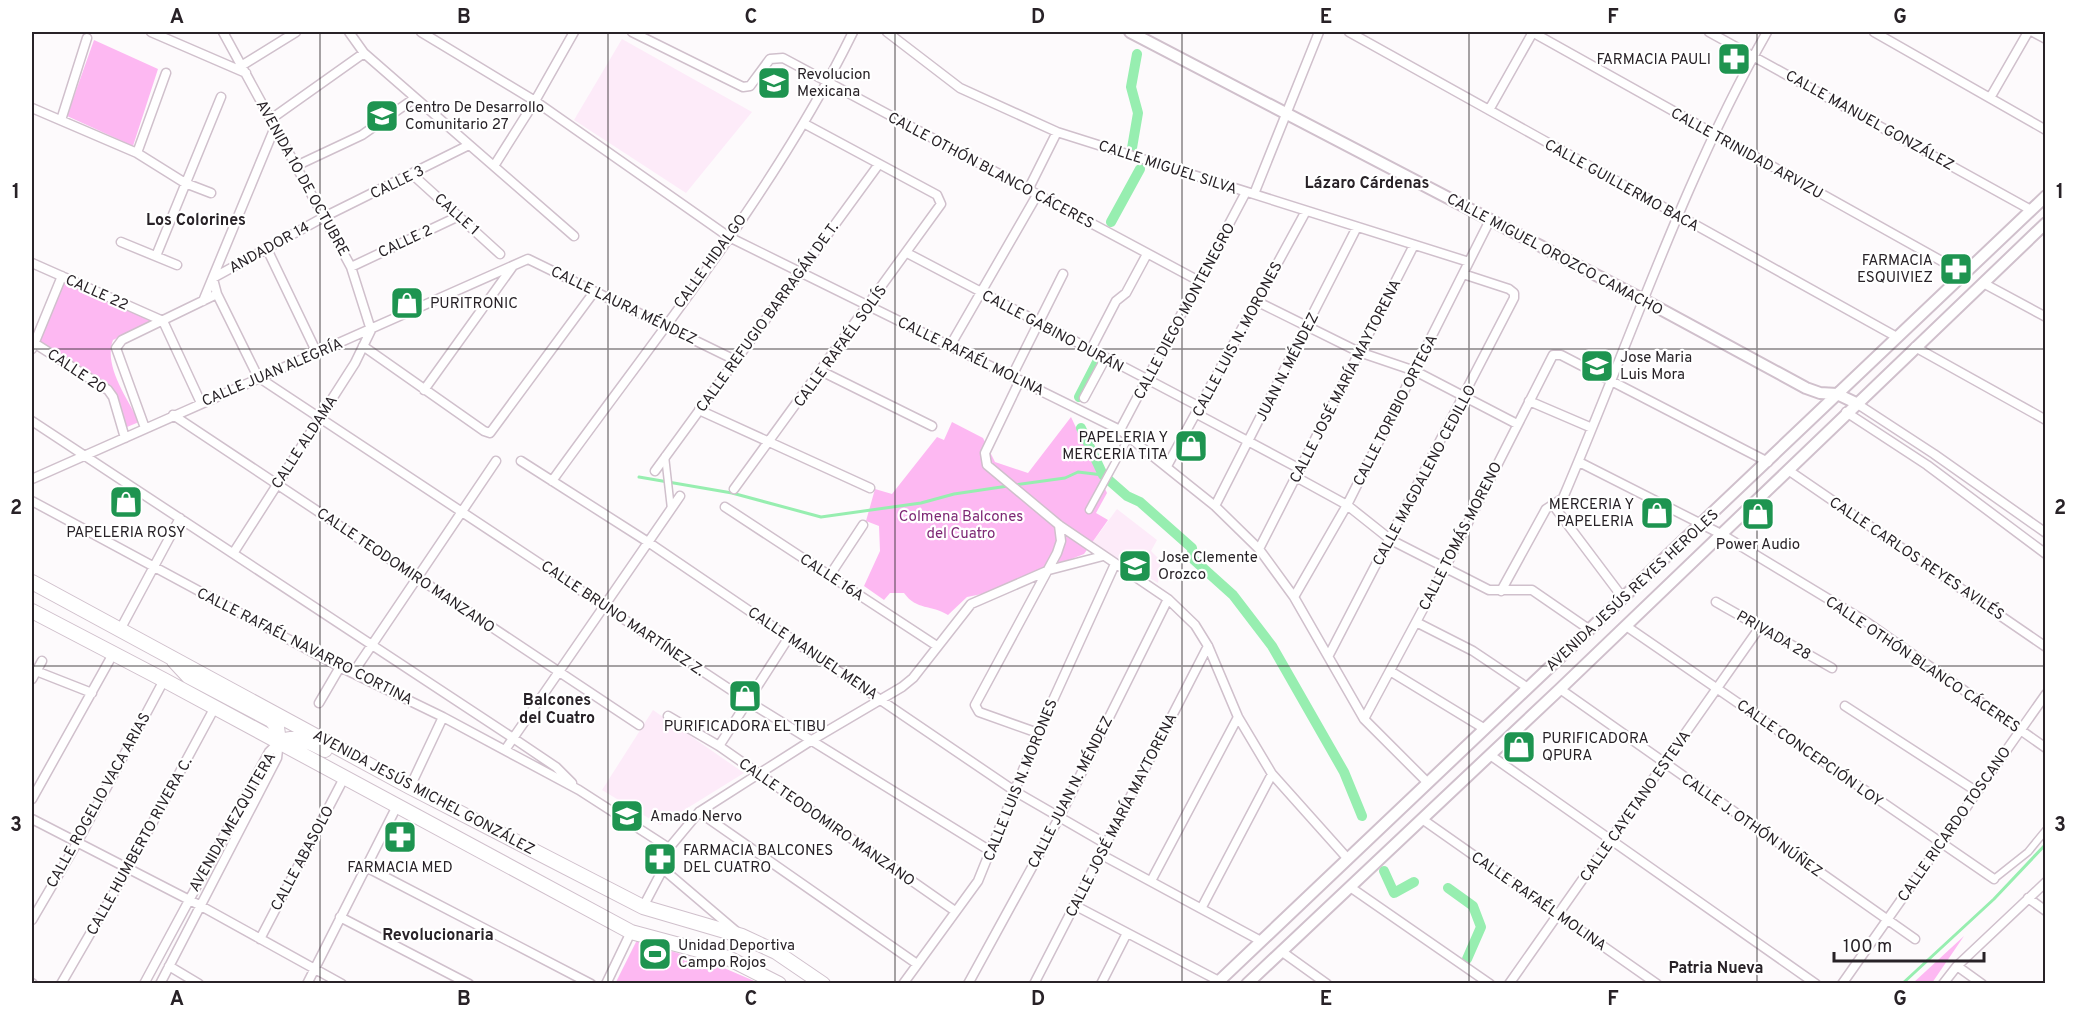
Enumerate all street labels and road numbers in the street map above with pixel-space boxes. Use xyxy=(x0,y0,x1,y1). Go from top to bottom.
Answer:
street label: CALLE MANUEL GONZÁLEZ xyxy=(1782,66,1957,176)
street label: AVENIDA 1O DE OCTUBRE xyxy=(251,97,353,260)
street label: CALLE TRINIDAD ARVIZU xyxy=(1667,104,1826,204)
street label: CALLE OTHÓN BLANCO CÁCERES xyxy=(884,107,1098,234)
street label: CALLE GUILLERMO BACA xyxy=(1541,136,1702,237)
street label: CALLE MIGUEL SILVA xyxy=(1096,137,1239,200)
street label: CALLE 3 xyxy=(368,162,428,205)
street label: CALLE 1 xyxy=(430,190,482,240)
street label: CALLE MIGUEL OROZCO CAMACHO xyxy=(1443,190,1666,321)
street label: CALLE HIDALGO xyxy=(671,211,752,313)
street label: ANDADOR 14 xyxy=(226,218,313,278)
street label: CALLE REFUGIO BARRAGÁN DE T. xyxy=(692,219,844,417)
street label: CALLE DIEGO MONTENEGRO xyxy=(1131,220,1240,403)
street label: CALLE 2 xyxy=(375,222,436,263)
street label: CALLE LUIS N. MORONES xyxy=(1189,259,1287,421)
street label: CALLE LAURA MÉNDEZ xyxy=(547,262,700,350)
street label: CALLE 22 xyxy=(62,271,131,316)
street label: CALLE JOSÉ MARÍA MAYTORENA xyxy=(1286,276,1406,487)
street label: CALLE RAFAÉL SOLÍS xyxy=(790,282,892,412)
street label: CALLE GABINO DURÁN xyxy=(978,286,1127,378)
street label: JUAN N. MÉNDEZ xyxy=(1252,310,1324,425)
street label: CALLE RAFAÉL MOLINA xyxy=(894,313,1047,401)
street label: CALLE TORIBIO ORTEGA xyxy=(1350,332,1443,490)
street label: CALLE JUAN ALEGRÍA xyxy=(199,334,346,412)
street label: CALLE 20 xyxy=(43,346,109,399)
street label: CALLE MAGDALENO CEDILLO xyxy=(1369,382,1481,570)
street label: CALLE ALDAMA xyxy=(268,393,343,493)
street label: CALLE TOMÁS MORENO xyxy=(1415,459,1507,614)
street label: CALLE CARLOS REYES AVILÉS xyxy=(1825,493,2008,625)
street label: CALLE TEODOMIRO MANZANO xyxy=(312,504,498,638)
street label: AVENIDA JESÚS REYES HEROLES xyxy=(1541,505,1723,676)
street label: CALLE 16A xyxy=(795,550,867,606)
street label: CALLE BRUNO MARTÍNEZ Z. xyxy=(537,556,708,681)
street label: CALLE RAFAÉL NAVARRO CORTINA xyxy=(193,583,416,710)
street label: CALLE OTHÓN BLANCO CÁCERES xyxy=(1821,591,2024,738)
street label: CALLE MANUEL MENA xyxy=(743,604,881,705)
street label: PRIVADA 28 xyxy=(1733,607,1814,665)
street label: CALLE CONCEPCIÓN LOY xyxy=(1732,695,1887,812)
street label: CALLE LUIS N. MORONES xyxy=(980,697,1063,865)
street label: CALLE ROGELIO VACA ARIAS xyxy=(43,710,156,892)
street label: CALLE JOSÉ MARÍA MAYTORENA xyxy=(1062,710,1182,921)
street label: CALLE JUAN N. MÉNDEZ xyxy=(1024,713,1118,872)
street label: AVENIDA JESÚS MICHEL GONZÁLEZ xyxy=(309,725,538,860)
street label: CALLE CAYETANO ESTEVA xyxy=(1577,727,1696,886)
street label: CALLE RICARDO TOSCANO xyxy=(1894,744,2016,906)
street label: AVENIDA MEZQUITERA xyxy=(186,750,281,896)
street label: CALLE HUMBERTO RIVERA C. xyxy=(83,754,197,939)
street label: CALLE TEODOMIRO MANZANO xyxy=(734,755,918,892)
street label: CALLE J. OTHÓN NÚÑEZ xyxy=(1677,769,1826,882)
street label: CALLE ABASOLO xyxy=(268,803,339,915)
street label: CALLE RAFAÉL MOLINA xyxy=(1467,848,1610,956)

